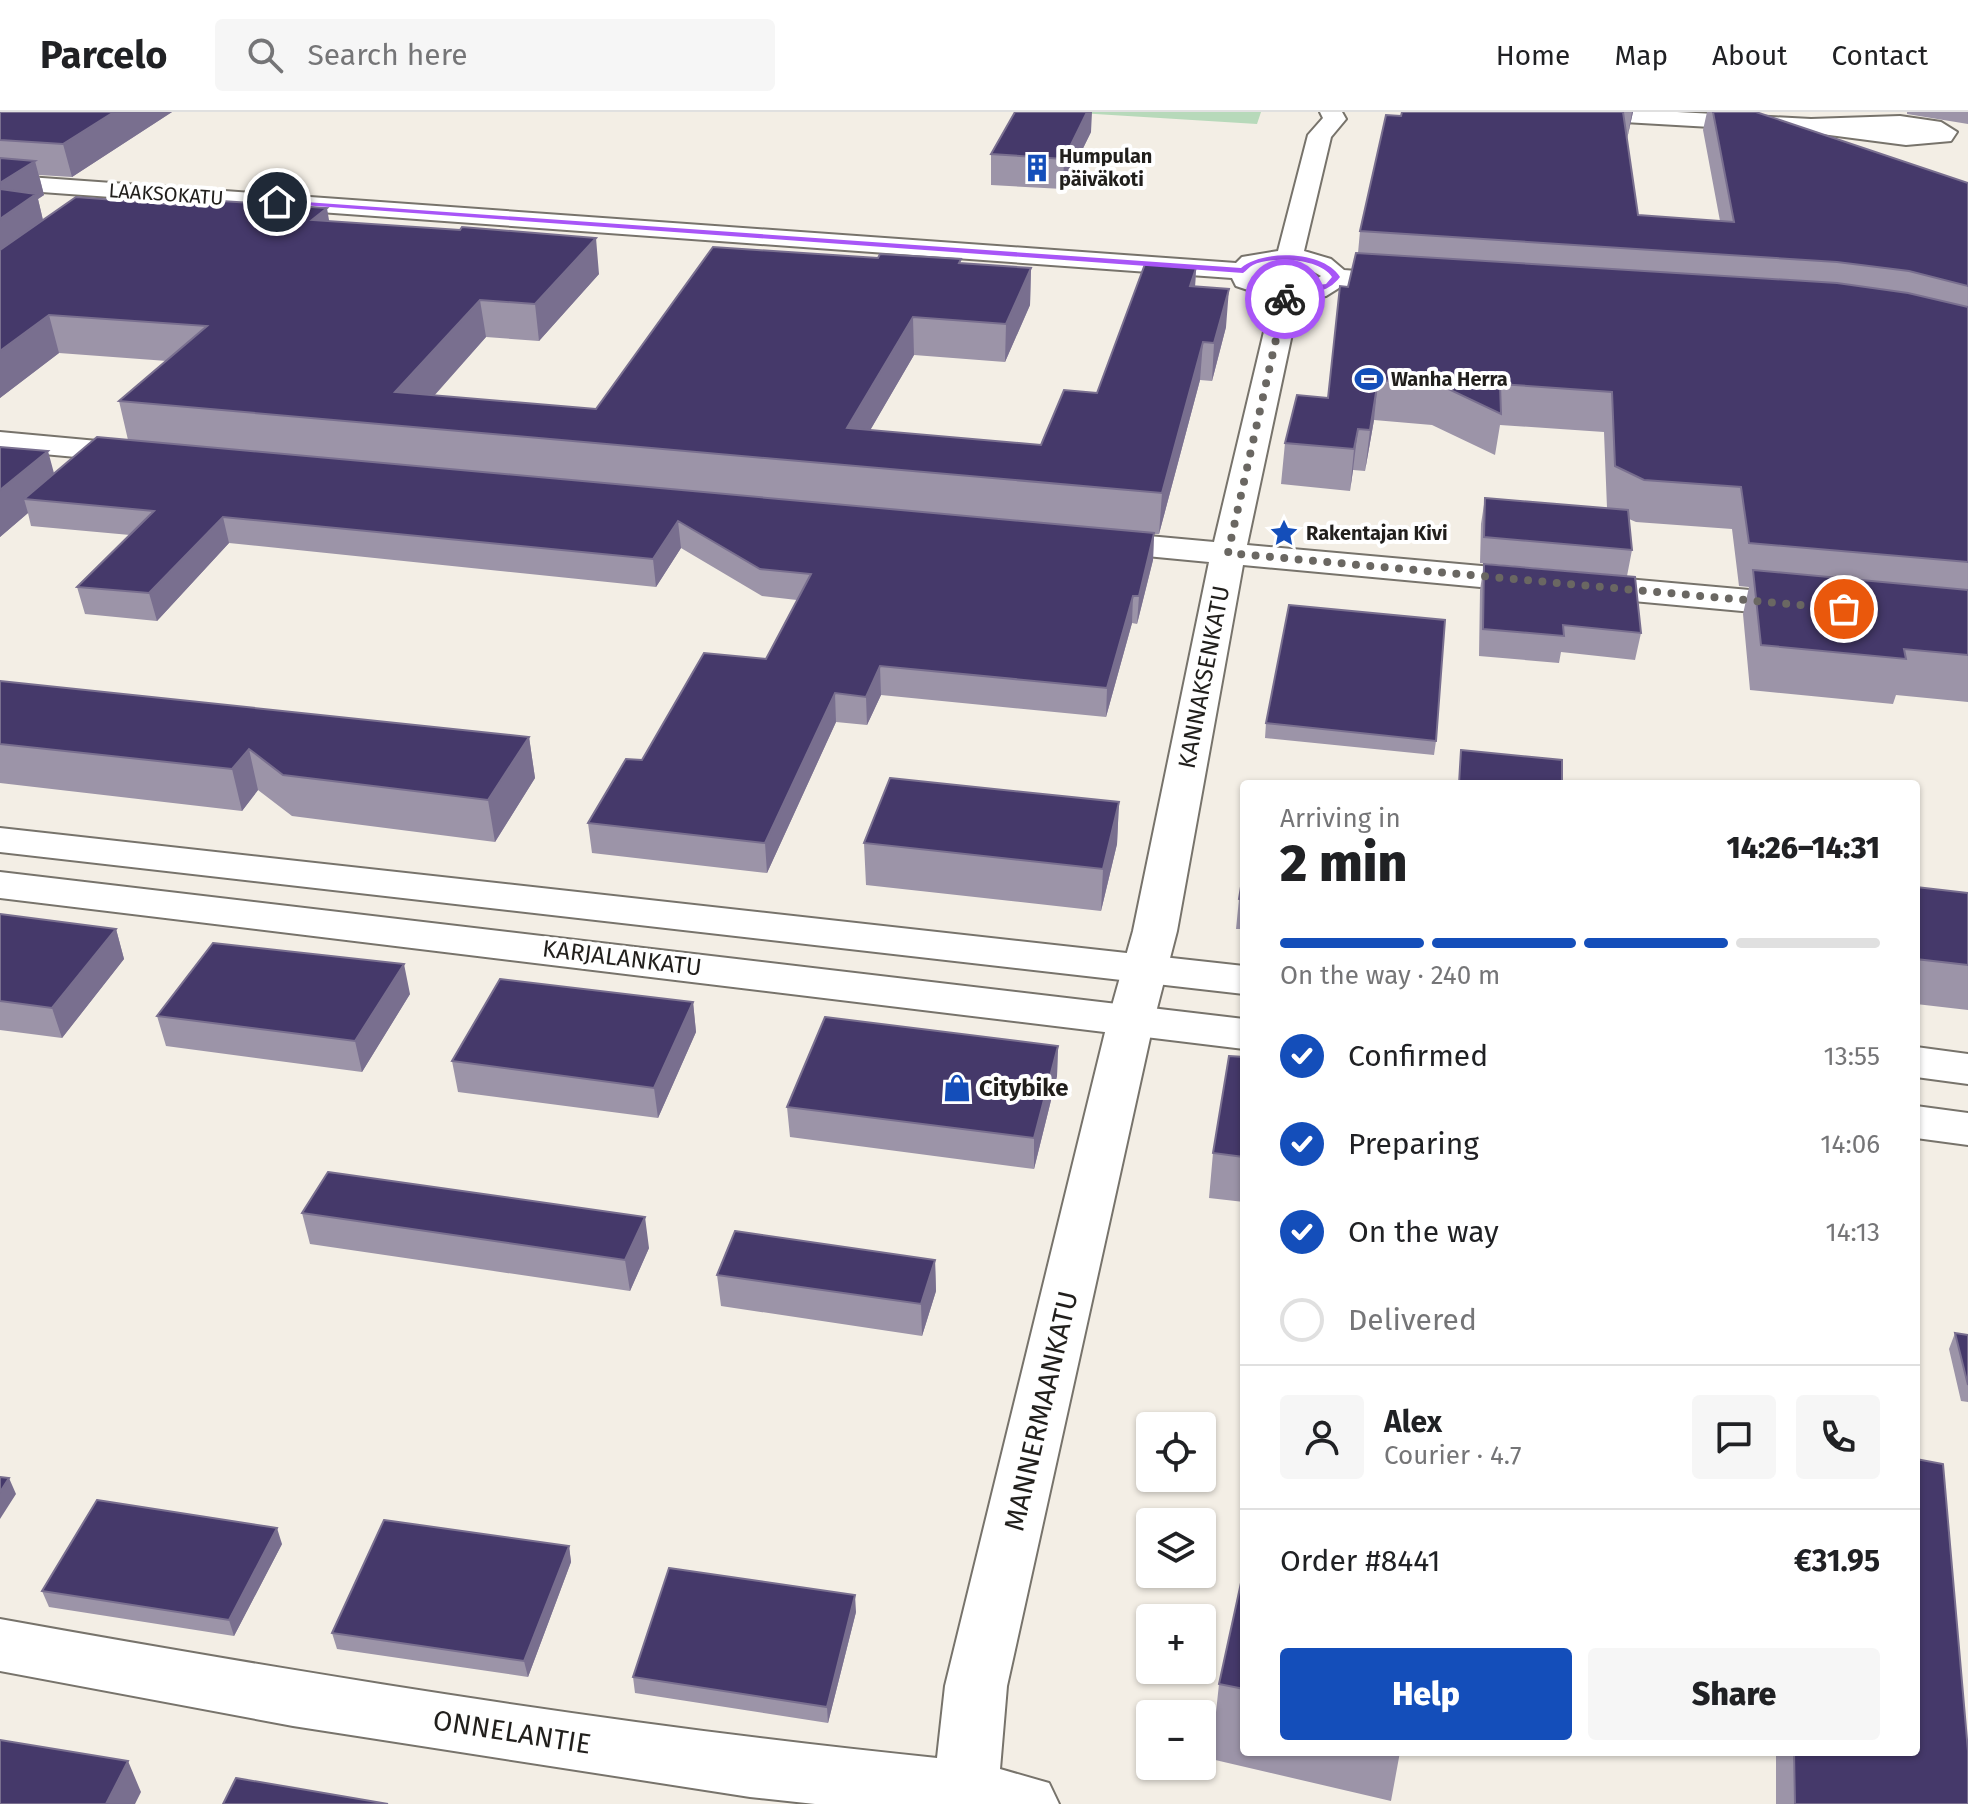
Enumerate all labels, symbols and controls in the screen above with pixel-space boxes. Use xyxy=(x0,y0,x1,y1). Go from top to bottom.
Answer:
search box xyxy=(215,19,775,91)
text: Parcelo xyxy=(40,32,167,78)
icon: search xyxy=(243,33,287,77)
text: Search here xyxy=(307,37,468,73)
text: Home xyxy=(1496,39,1570,72)
text: Map xyxy=(1614,39,1668,72)
text: About xyxy=(1712,39,1787,72)
text: Contact xyxy=(1831,39,1928,72)
place label: Humpulan päiväkoti xyxy=(1059,144,1152,191)
building icon: Humpulan päiväkoti xyxy=(1022,153,1052,183)
pin xyxy=(243,168,311,236)
street label: LAAKSOKATU xyxy=(108,178,224,210)
icon: home xyxy=(255,180,299,224)
courier xyxy=(1245,259,1325,339)
icon: bike xyxy=(1263,277,1307,321)
sports icon: Wanha Herra xyxy=(1354,364,1384,394)
place label: Wanha Herra xyxy=(1391,367,1508,391)
place icon: Rakentajan Kivi xyxy=(1269,518,1299,548)
place label: Rakentajan Kivi xyxy=(1306,521,1448,545)
pin xyxy=(1810,575,1878,643)
street label: KANNAKSENKATU xyxy=(1173,583,1235,771)
icon: bag xyxy=(1822,587,1866,631)
text: Arriving in xyxy=(1280,803,1401,834)
text: 14:26–14:31 xyxy=(1726,830,1880,866)
text: 2 min xyxy=(1280,832,1407,895)
street label: KARJALANKATU xyxy=(541,934,703,982)
text: On the way · 240 m xyxy=(1280,960,1500,991)
icon: check xyxy=(1280,1034,1324,1078)
text: Confirmed xyxy=(1348,1038,1488,1074)
text: 13:55 xyxy=(1824,1041,1880,1072)
shop icon: Citybike xyxy=(942,1073,972,1103)
place label: Citybike xyxy=(979,1074,1068,1102)
icon: check xyxy=(1280,1122,1324,1166)
text: Preparing xyxy=(1348,1126,1479,1162)
text: 14:06 xyxy=(1820,1129,1880,1160)
icon: check xyxy=(1280,1210,1324,1254)
text: On the way xyxy=(1348,1214,1499,1250)
text: 14:13 xyxy=(1825,1217,1880,1248)
street label: MANNERMAANKATU xyxy=(997,1288,1085,1534)
text: Delivered xyxy=(1348,1302,1477,1338)
button: person xyxy=(1280,1395,1364,1479)
button: chat xyxy=(1692,1395,1776,1479)
button: phone xyxy=(1796,1395,1880,1479)
text: Alex xyxy=(1384,1404,1442,1440)
map controls xyxy=(1136,1412,1216,1780)
button: locate xyxy=(1136,1412,1216,1492)
text: Courier · 4.7 xyxy=(1384,1440,1522,1471)
button: layers xyxy=(1136,1508,1216,1588)
text: Order #8441 xyxy=(1280,1543,1441,1579)
text: €31.95 xyxy=(1794,1543,1880,1579)
button: + xyxy=(1136,1604,1216,1684)
button: Help xyxy=(1280,1648,1572,1740)
button: Share xyxy=(1588,1648,1880,1740)
button: − xyxy=(1136,1700,1216,1780)
street label: ONNELANTIE xyxy=(431,1703,593,1761)

